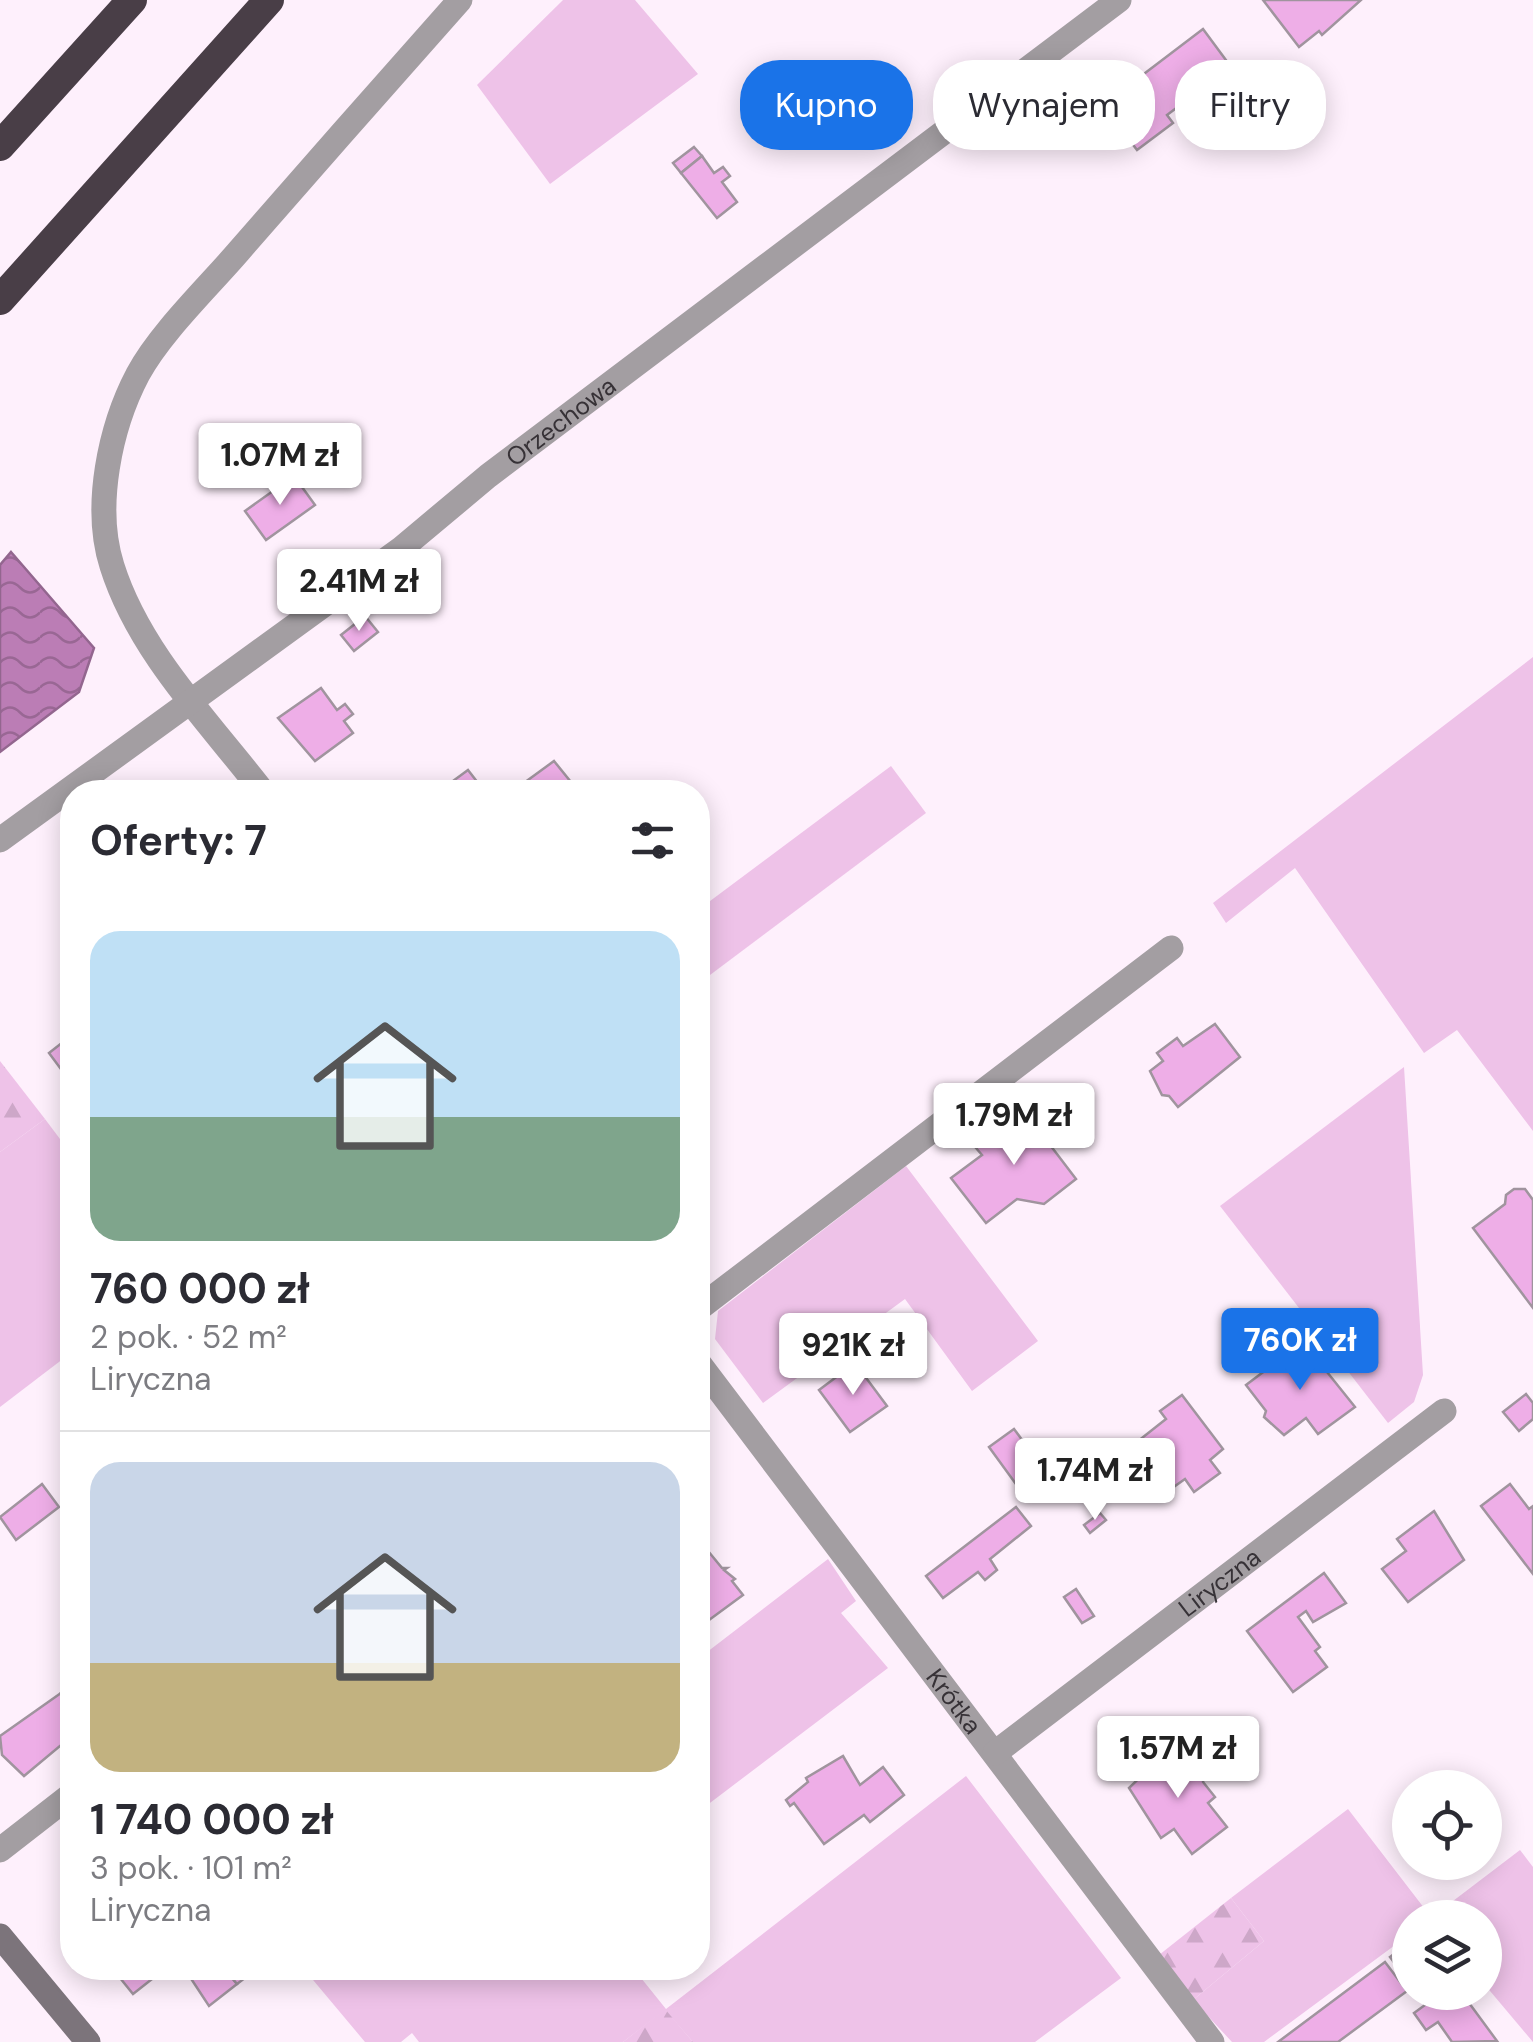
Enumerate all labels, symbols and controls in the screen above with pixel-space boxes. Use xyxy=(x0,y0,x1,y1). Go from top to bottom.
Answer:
chip: Kupno xyxy=(740,60,913,150)
chip: Wynajem xyxy=(933,60,1155,150)
chip: Filtry xyxy=(1175,60,1326,150)
street label: Orzechowa xyxy=(499,369,623,474)
pin: 1.07M zł xyxy=(177,423,383,508)
text: 1.07M zł xyxy=(221,434,339,476)
pin: 2.41M zł xyxy=(256,549,462,634)
text: 2.41M zł xyxy=(299,560,419,602)
text: Oferty: 7 xyxy=(90,813,267,868)
icon: filters xyxy=(625,813,680,868)
icon: home xyxy=(295,996,475,1176)
pin: 1.79M zł xyxy=(911,1083,1117,1168)
text: 1.79M zł xyxy=(956,1094,1072,1136)
text: 760 000 zł xyxy=(90,1261,310,1316)
pin: 760K zł xyxy=(1208,1308,1392,1393)
pin: 921K zł xyxy=(761,1313,945,1398)
text: 2 pok. · 52 m² xyxy=(90,1316,287,1358)
text: 760K zł xyxy=(1243,1319,1357,1361)
text: 921K zł xyxy=(801,1324,905,1366)
text: Liryczna xyxy=(90,1358,211,1400)
pin: 1.74M zł xyxy=(992,1438,1198,1523)
text: 1.74M zł xyxy=(1037,1449,1153,1491)
icon: home xyxy=(295,1527,475,1707)
street label: Liryczna xyxy=(1172,1541,1267,1624)
street label: Krótka xyxy=(919,1662,989,1741)
pin: 1.57M zł xyxy=(1075,1716,1281,1801)
text: 1.57M zł xyxy=(1119,1727,1237,1769)
map controls xyxy=(1392,1770,1502,2010)
button: locate xyxy=(1392,1770,1502,1880)
text: 1 740 000 zł xyxy=(90,1792,334,1847)
text: 3 pok. · 101 m² xyxy=(90,1847,292,1889)
text: Liryczna xyxy=(90,1889,211,1931)
button: layers xyxy=(1392,1900,1502,2010)

